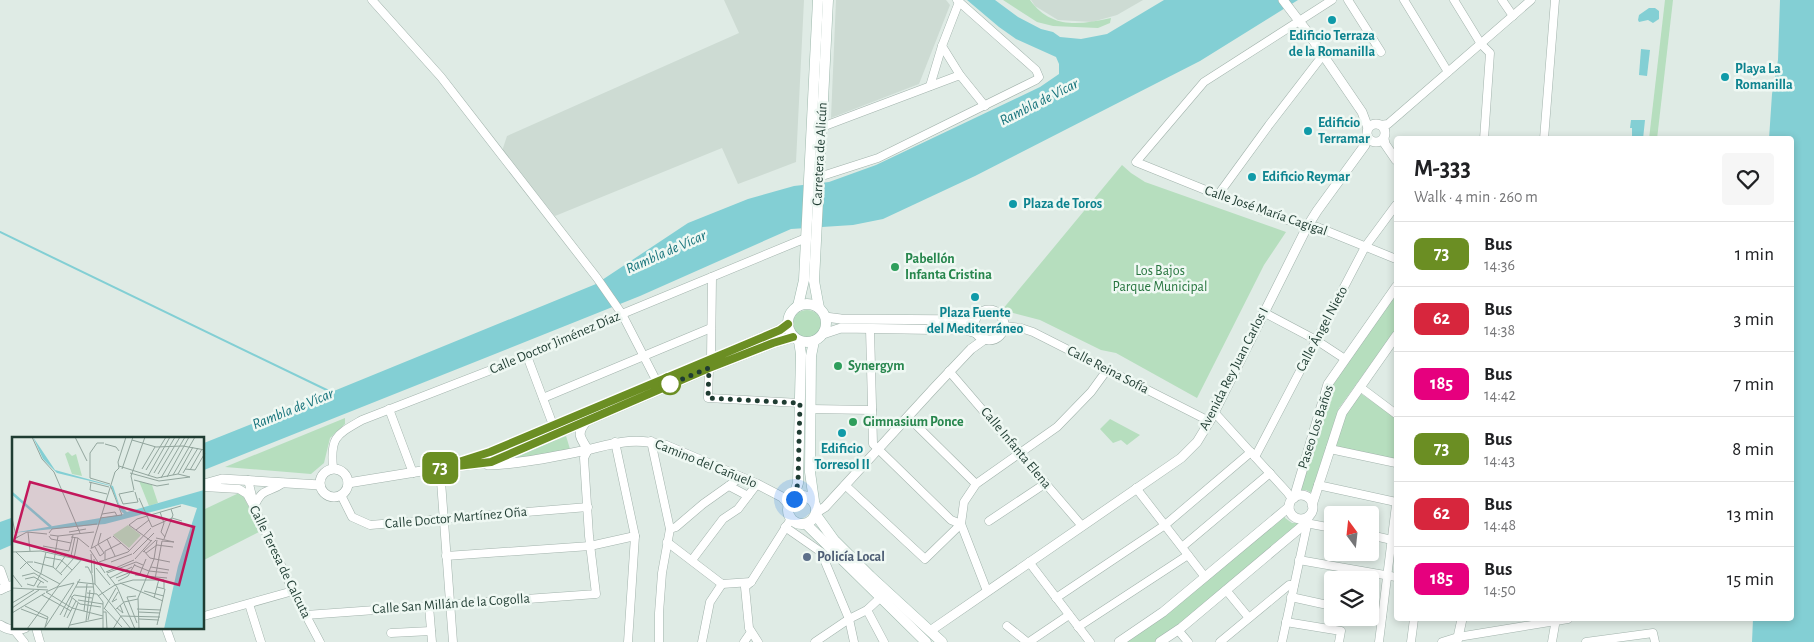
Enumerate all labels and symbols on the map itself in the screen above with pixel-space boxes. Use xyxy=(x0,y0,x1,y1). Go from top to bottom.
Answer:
marker: Edificio Terraza de la Romanilla xyxy=(1326,14,1338,26)
place label: Edificio Terraza de la Romanilla xyxy=(1289,29,1375,59)
place label: Playa La Romanilla xyxy=(1735,62,1793,92)
marker: Playa La Romanilla xyxy=(1719,71,1731,83)
water label: Rambla de Vícar xyxy=(997,75,1082,128)
street label: Carretera de Alicún xyxy=(810,102,830,206)
place label: Edificio Terramar xyxy=(1318,116,1370,146)
marker: Edificio Terramar xyxy=(1302,125,1314,137)
place label: Edificio Reymar xyxy=(1262,170,1350,184)
marker: Edificio Reymar xyxy=(1246,171,1258,183)
street label: Calle José María Cagigal xyxy=(1203,183,1329,239)
place label: Plaza de Toros xyxy=(1023,197,1102,211)
marker: Plaza de Toros xyxy=(1007,198,1019,210)
water label: Rambla de Vícar xyxy=(624,227,709,276)
place label: Pabellón Infanta Cristina xyxy=(905,252,992,282)
marker: Pabellón Infanta Cristina xyxy=(889,261,901,273)
park label: Los Bajos Parque Municipal xyxy=(1113,264,1208,294)
street label: Calle Ángel Nieto xyxy=(1291,283,1350,374)
marker: Plaza Fuente del Mediterráneo xyxy=(969,291,981,303)
street label: Avenida Rey Juan Carlos I xyxy=(1197,305,1271,433)
place label: Plaza Fuente del Mediterráneo xyxy=(927,306,1023,336)
street label: Calle Doctor Jiménez Díaz xyxy=(488,309,623,377)
street label: Calle Reina Sofía xyxy=(1065,343,1152,397)
place label: Synergym xyxy=(848,359,904,373)
marker: Synergym xyxy=(832,360,844,372)
unlabelled marker xyxy=(659,373,681,395)
street label: Paseo Los Baños xyxy=(1296,383,1336,471)
water label: Rambla de Vícar xyxy=(250,385,337,432)
street label: Calle Infanta Elena xyxy=(978,405,1054,492)
place label: Gimnasium Ponce xyxy=(863,415,964,429)
marker: Gimnasium Ponce xyxy=(847,416,859,428)
marker: Edificio Torresol II xyxy=(836,427,848,439)
inset map xyxy=(12,437,205,630)
street label: Camino del Cañuelo xyxy=(653,437,759,491)
place label: Edificio Torresol II xyxy=(814,442,870,472)
line badge: 73 xyxy=(418,452,462,484)
your location xyxy=(782,487,807,512)
street label: Calle Teresa de Calcuta xyxy=(247,503,314,621)
street label: Calle Doctor Martínez Oña xyxy=(384,505,528,531)
north arrow xyxy=(1324,506,1379,561)
place label: Policía Local xyxy=(817,550,885,564)
marker: Policía Local xyxy=(801,551,813,563)
street label: Calle San Millán de la Cogolla xyxy=(372,591,531,616)

